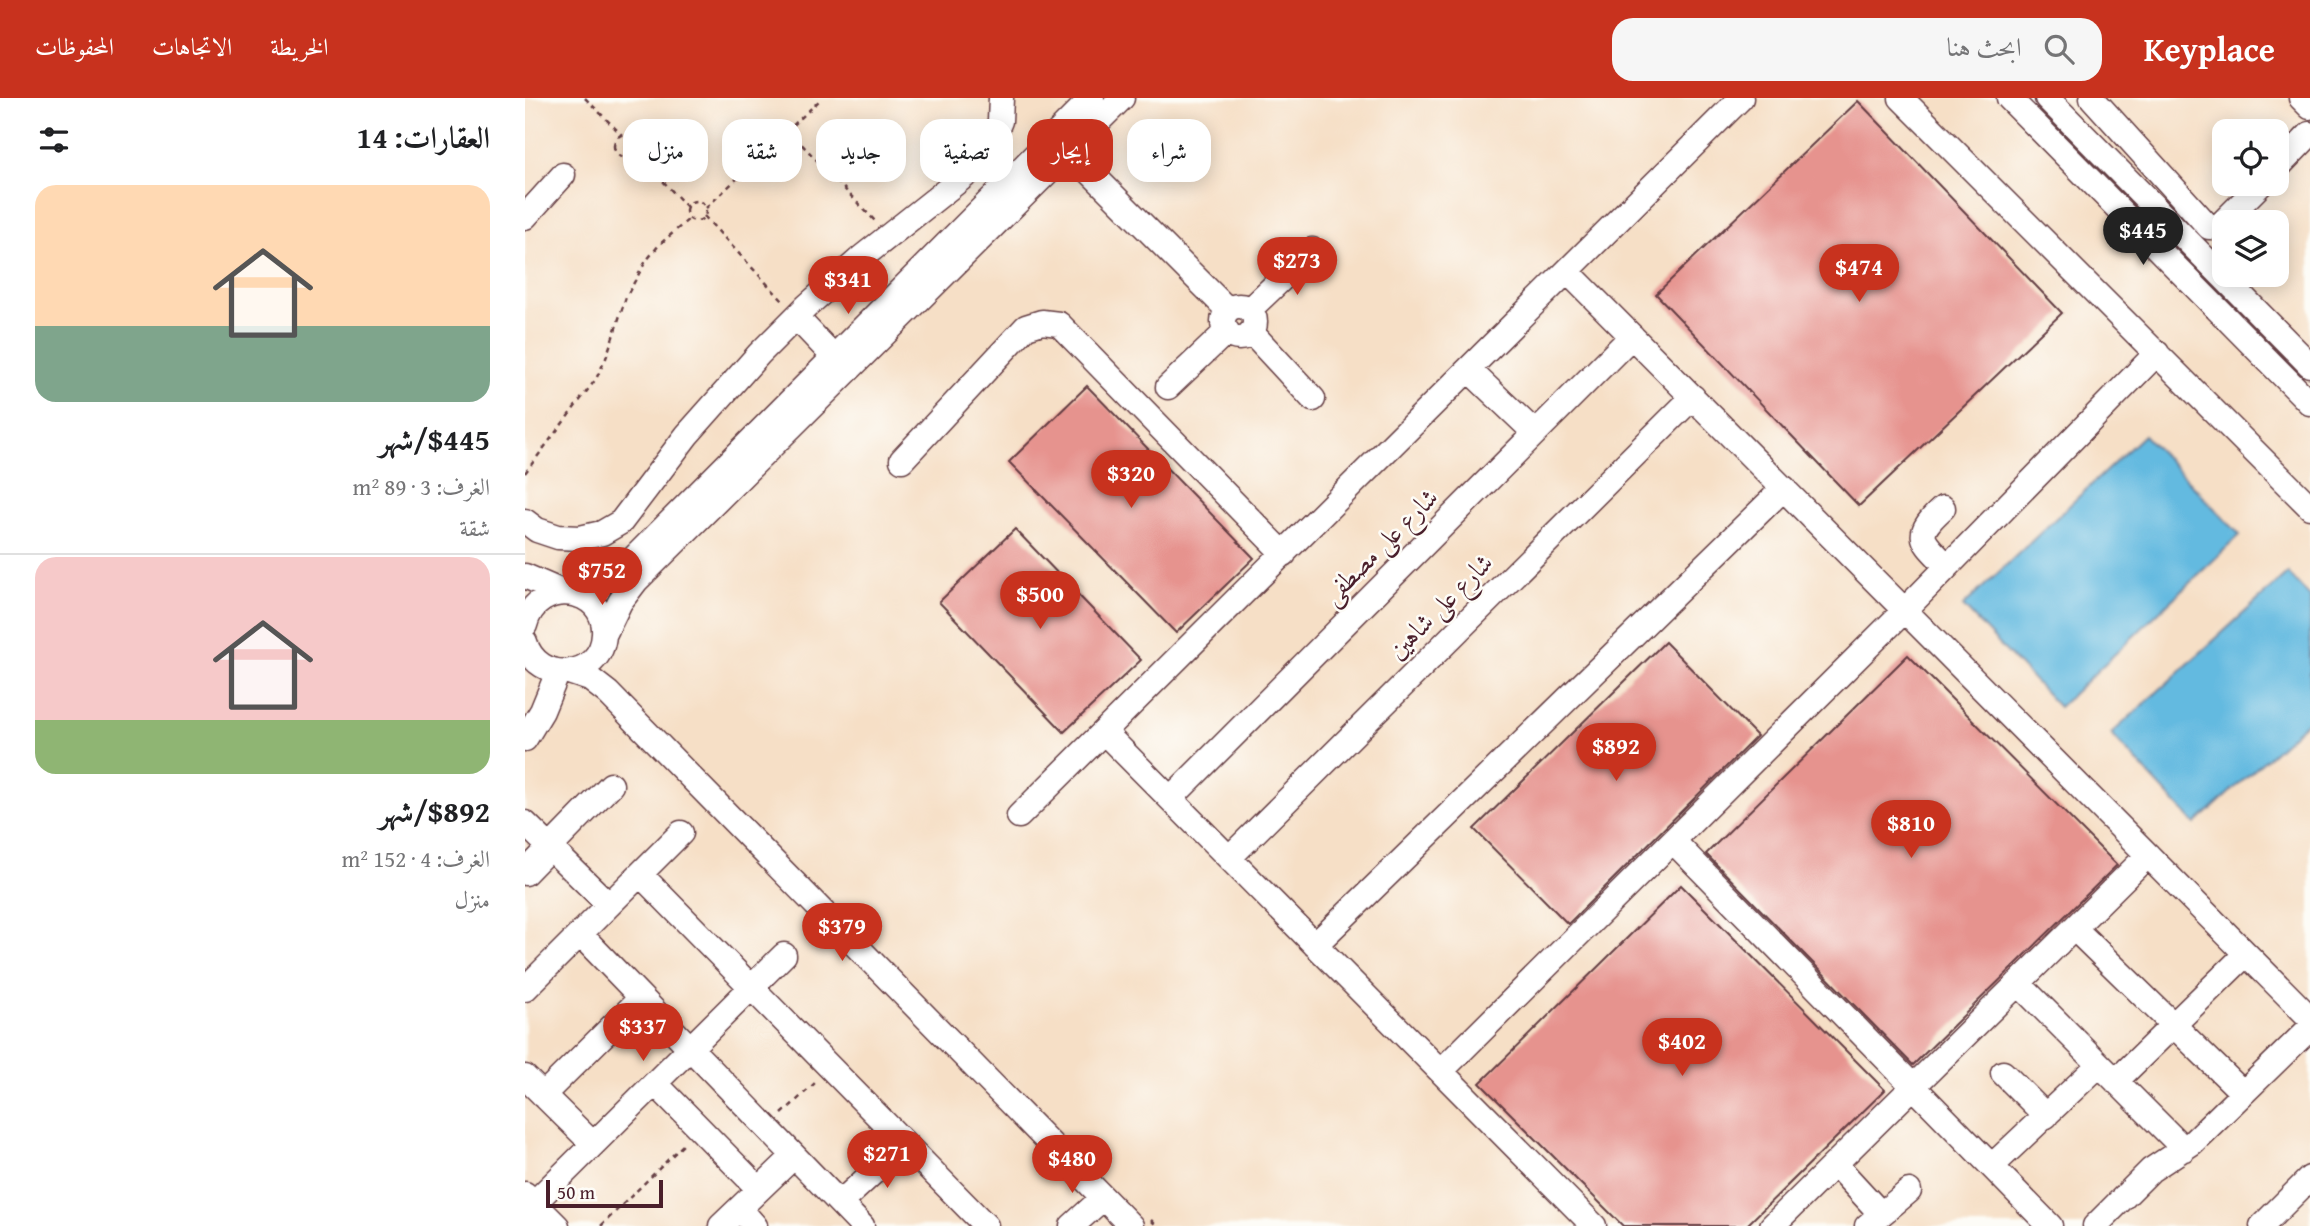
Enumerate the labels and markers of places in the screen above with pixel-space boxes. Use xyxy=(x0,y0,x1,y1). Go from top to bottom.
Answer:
pin: $445 xyxy=(2102,208,2184,267)
pin: $273 xyxy=(1256,238,1338,297)
pin: $474 xyxy=(1818,244,1900,304)
pin: $341 xyxy=(807,256,889,316)
pin: $320 xyxy=(1090,450,1172,510)
pin: $752 xyxy=(561,547,643,607)
pin: $500 xyxy=(999,572,1081,631)
pin: $892 xyxy=(1575,724,1657,783)
pin: $810 xyxy=(1870,800,1952,860)
pin: $379 xyxy=(801,904,883,963)
pin: $337 xyxy=(602,1004,684,1063)
pin: $402 xyxy=(1641,1018,1723,1078)
pin: $271 xyxy=(846,1130,928,1190)
pin: $480 xyxy=(1031,1136,1113,1195)

